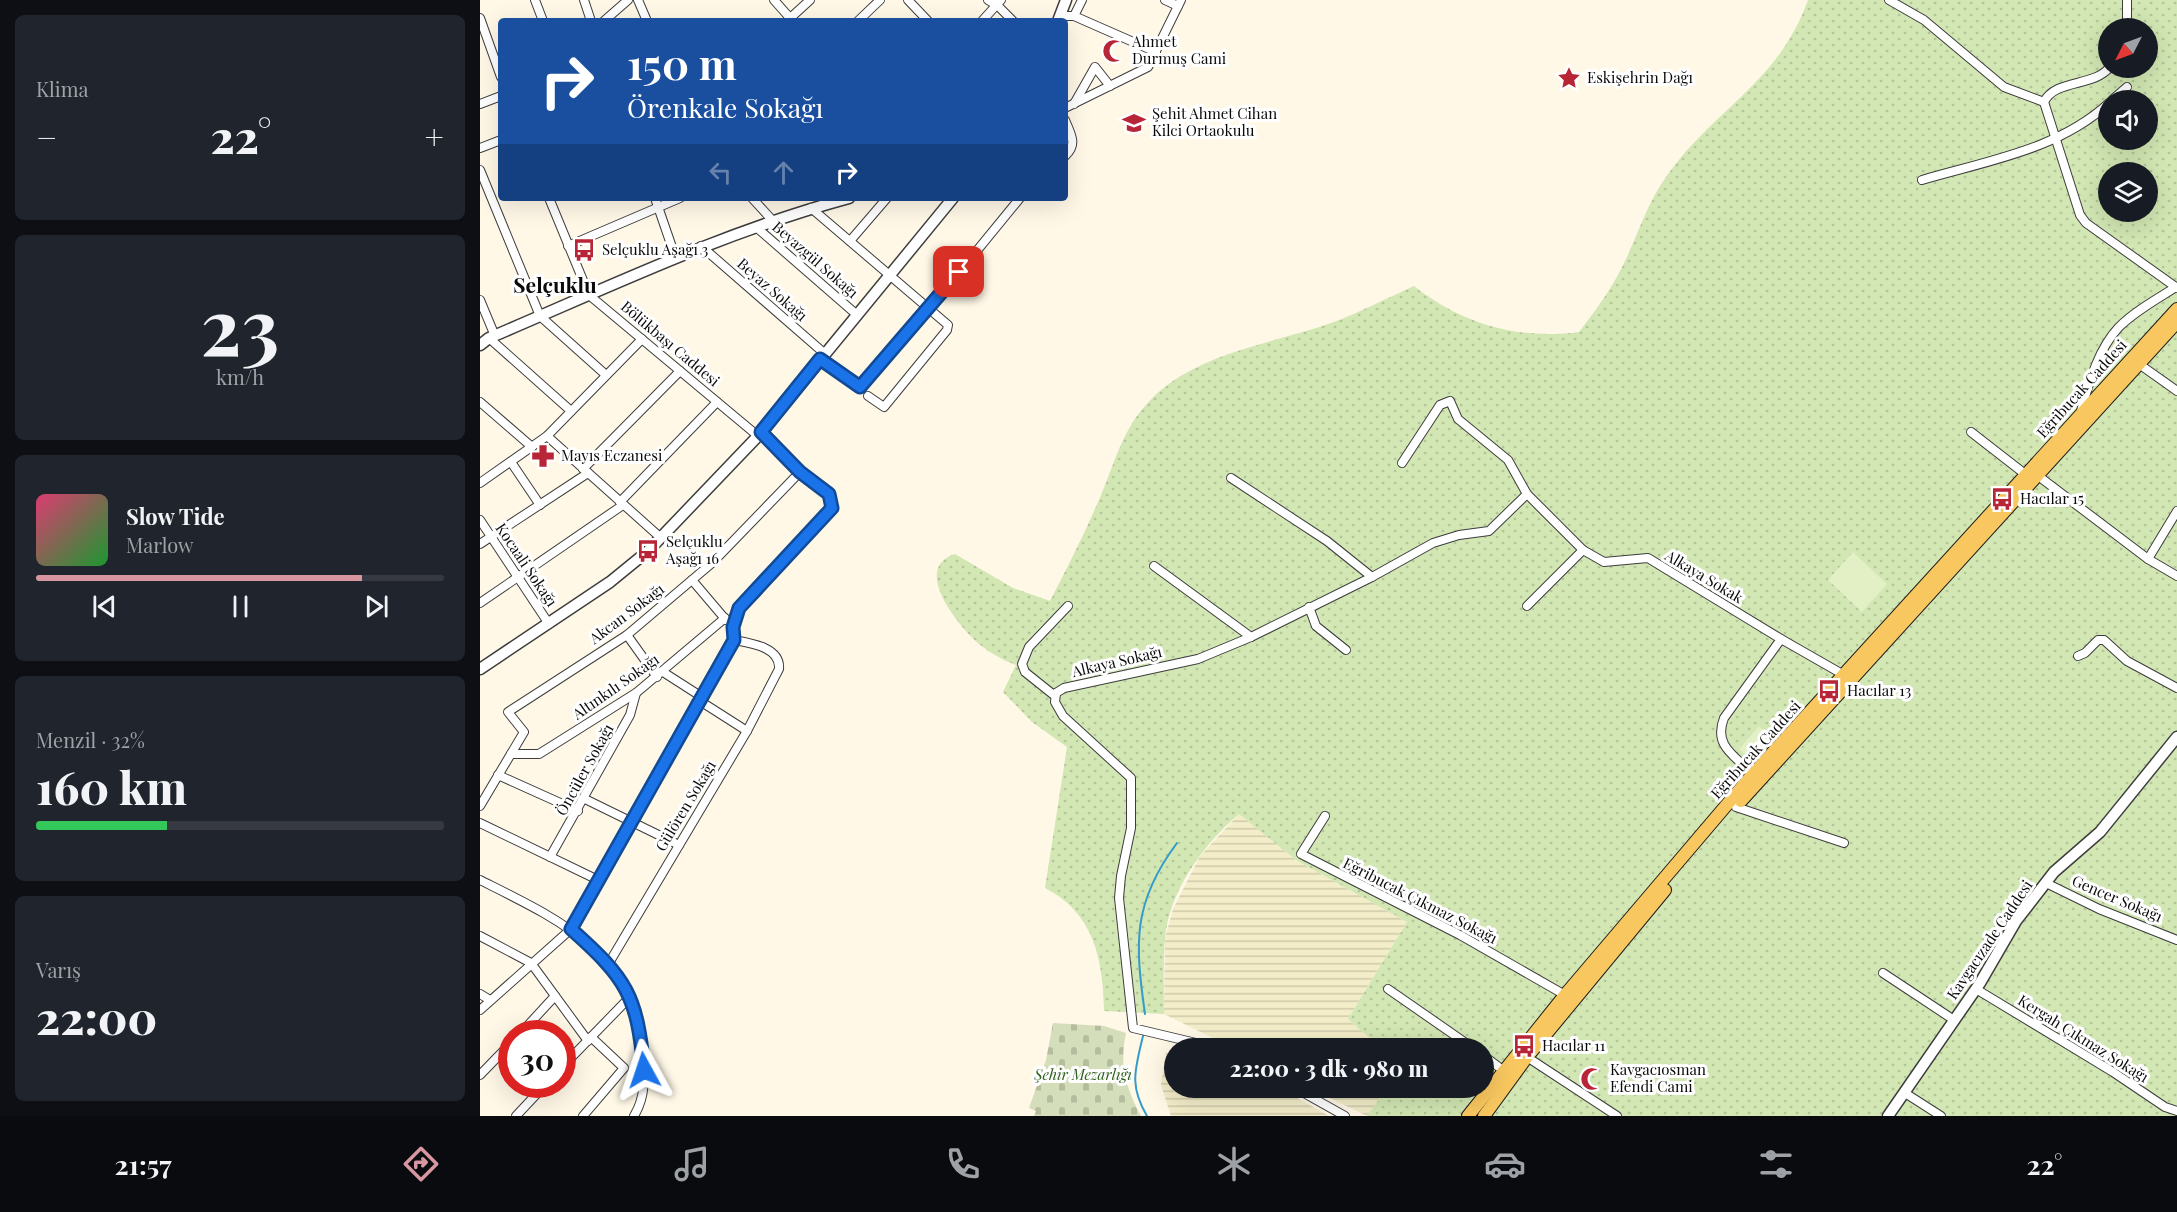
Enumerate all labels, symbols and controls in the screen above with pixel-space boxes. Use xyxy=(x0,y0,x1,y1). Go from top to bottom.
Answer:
north arrow xyxy=(2098,18,2158,78)
map controls xyxy=(2098,18,2158,222)
place label: Ahmet Durmuş Cami xyxy=(1131,31,1227,68)
text: 150 m xyxy=(627,35,737,91)
mosque icon: Ahmet Durmuş Cami xyxy=(1101,38,1127,64)
icon: right xyxy=(528,42,606,120)
place icon: Eskişehrin Dağı xyxy=(1556,65,1582,91)
place label: Eskişehrin Dağı xyxy=(1587,67,1694,87)
text: Klima xyxy=(36,75,88,102)
text: Örenkale Sokağı xyxy=(627,89,823,125)
button: sound xyxy=(2098,90,2158,150)
place label: Şehit Ahmet Cihan Kilci Ortaokulu xyxy=(1152,103,1277,140)
text: 22° xyxy=(211,105,271,165)
school or university icon: Şehit Ahmet Cihan Kilci Ortaokulu xyxy=(1121,110,1147,136)
text: − xyxy=(36,114,57,158)
text: + xyxy=(425,114,444,158)
icon: left xyxy=(704,156,737,189)
icon: ahead xyxy=(767,156,800,189)
icon: right xyxy=(830,156,863,189)
button: layers xyxy=(2098,162,2158,222)
street label: Beyazgül Sokağı xyxy=(768,216,863,302)
bus stop icon: Selçuklu Aşağı 3 xyxy=(571,237,597,263)
place label: Selçuklu Aşağı 3 xyxy=(602,239,709,259)
pin xyxy=(933,246,984,297)
street label: Beyaz Sokağı xyxy=(733,253,812,326)
icon: arrive xyxy=(942,255,975,288)
district label: Selçuklu xyxy=(513,270,597,298)
text: 23 xyxy=(201,272,279,376)
street label: Bölükbaşı Caddesi xyxy=(617,296,725,391)
street label: Eğribucak Caddesi xyxy=(2032,334,2131,442)
text: km/h xyxy=(216,363,264,390)
pharmacy icon: Mayıs Eczanesi xyxy=(530,443,556,469)
place label: Mayıs Eczanesi xyxy=(561,445,663,465)
bus stop icon: Hacılar 15 xyxy=(1989,486,2015,512)
place label: Hacılar 15 xyxy=(2020,488,2084,508)
text: Slow Tide xyxy=(126,501,225,531)
street label: Kocaali Sokağı xyxy=(491,519,563,611)
text: Marlow xyxy=(126,531,194,558)
place label: Selçuklu Aşağı 16 xyxy=(665,531,723,568)
bus stop icon: Selçuklu Aşağı 16 xyxy=(635,538,661,564)
street label: Alkaya Sokak xyxy=(1661,544,1748,608)
street label: Akcan Sokağı xyxy=(584,578,668,649)
icon: previous xyxy=(88,590,121,623)
icon: pause xyxy=(224,590,257,623)
icon: next xyxy=(360,590,393,623)
street label: Alkaya Sokağı xyxy=(1069,641,1164,681)
street label: Altınkılı Sokağı xyxy=(567,649,663,724)
bus stop icon: Hacılar 13 xyxy=(1816,678,1842,704)
place label: Hacılar 13 xyxy=(1847,680,1912,700)
street label: Eğribucak Caddesi xyxy=(1706,695,1805,803)
street label: Öncüler Sokağı xyxy=(551,720,618,819)
text: Menzil · 32% xyxy=(36,726,145,753)
text: 160 km xyxy=(36,756,187,816)
street label: Gülören Sokağı xyxy=(650,756,720,854)
street label: Eğribucak Çıkmaz Sokağı xyxy=(1340,852,1502,948)
street label: Gencer Sokağı xyxy=(2069,870,2166,926)
street label: Kavgacızade Caddesi xyxy=(1942,875,2037,1003)
text: Varış xyxy=(36,956,81,983)
text: 22:00 xyxy=(36,986,157,1046)
street label: Kergah Çıkmaz Sokağı xyxy=(2014,990,2153,1087)
speed limit sign: 30 xyxy=(498,1020,576,1098)
bus stop icon: Hacılar 11 xyxy=(1511,1033,1537,1059)
place label: Hacılar 11 xyxy=(1542,1035,1606,1055)
position arrow xyxy=(612,1038,676,1102)
text: 22:00 · 3 dk · 980 m xyxy=(1230,1053,1428,1083)
place label: Kavgacıosman Efendi Cami xyxy=(1610,1059,1706,1096)
park label: Şehir Mezarlığı xyxy=(1033,1064,1132,1084)
mosque icon: Kavgacıosman Efendi Cami xyxy=(1579,1066,1605,1092)
icon: directions xyxy=(400,1143,442,1185)
icon: music xyxy=(671,1143,713,1185)
icon: phone xyxy=(942,1143,984,1185)
icon: climate xyxy=(1213,1143,1255,1185)
icon: car xyxy=(1484,1143,1526,1185)
icon: filters xyxy=(1755,1143,1797,1185)
text: 21:57 xyxy=(115,1146,171,1182)
text: 22° xyxy=(2026,1146,2062,1182)

